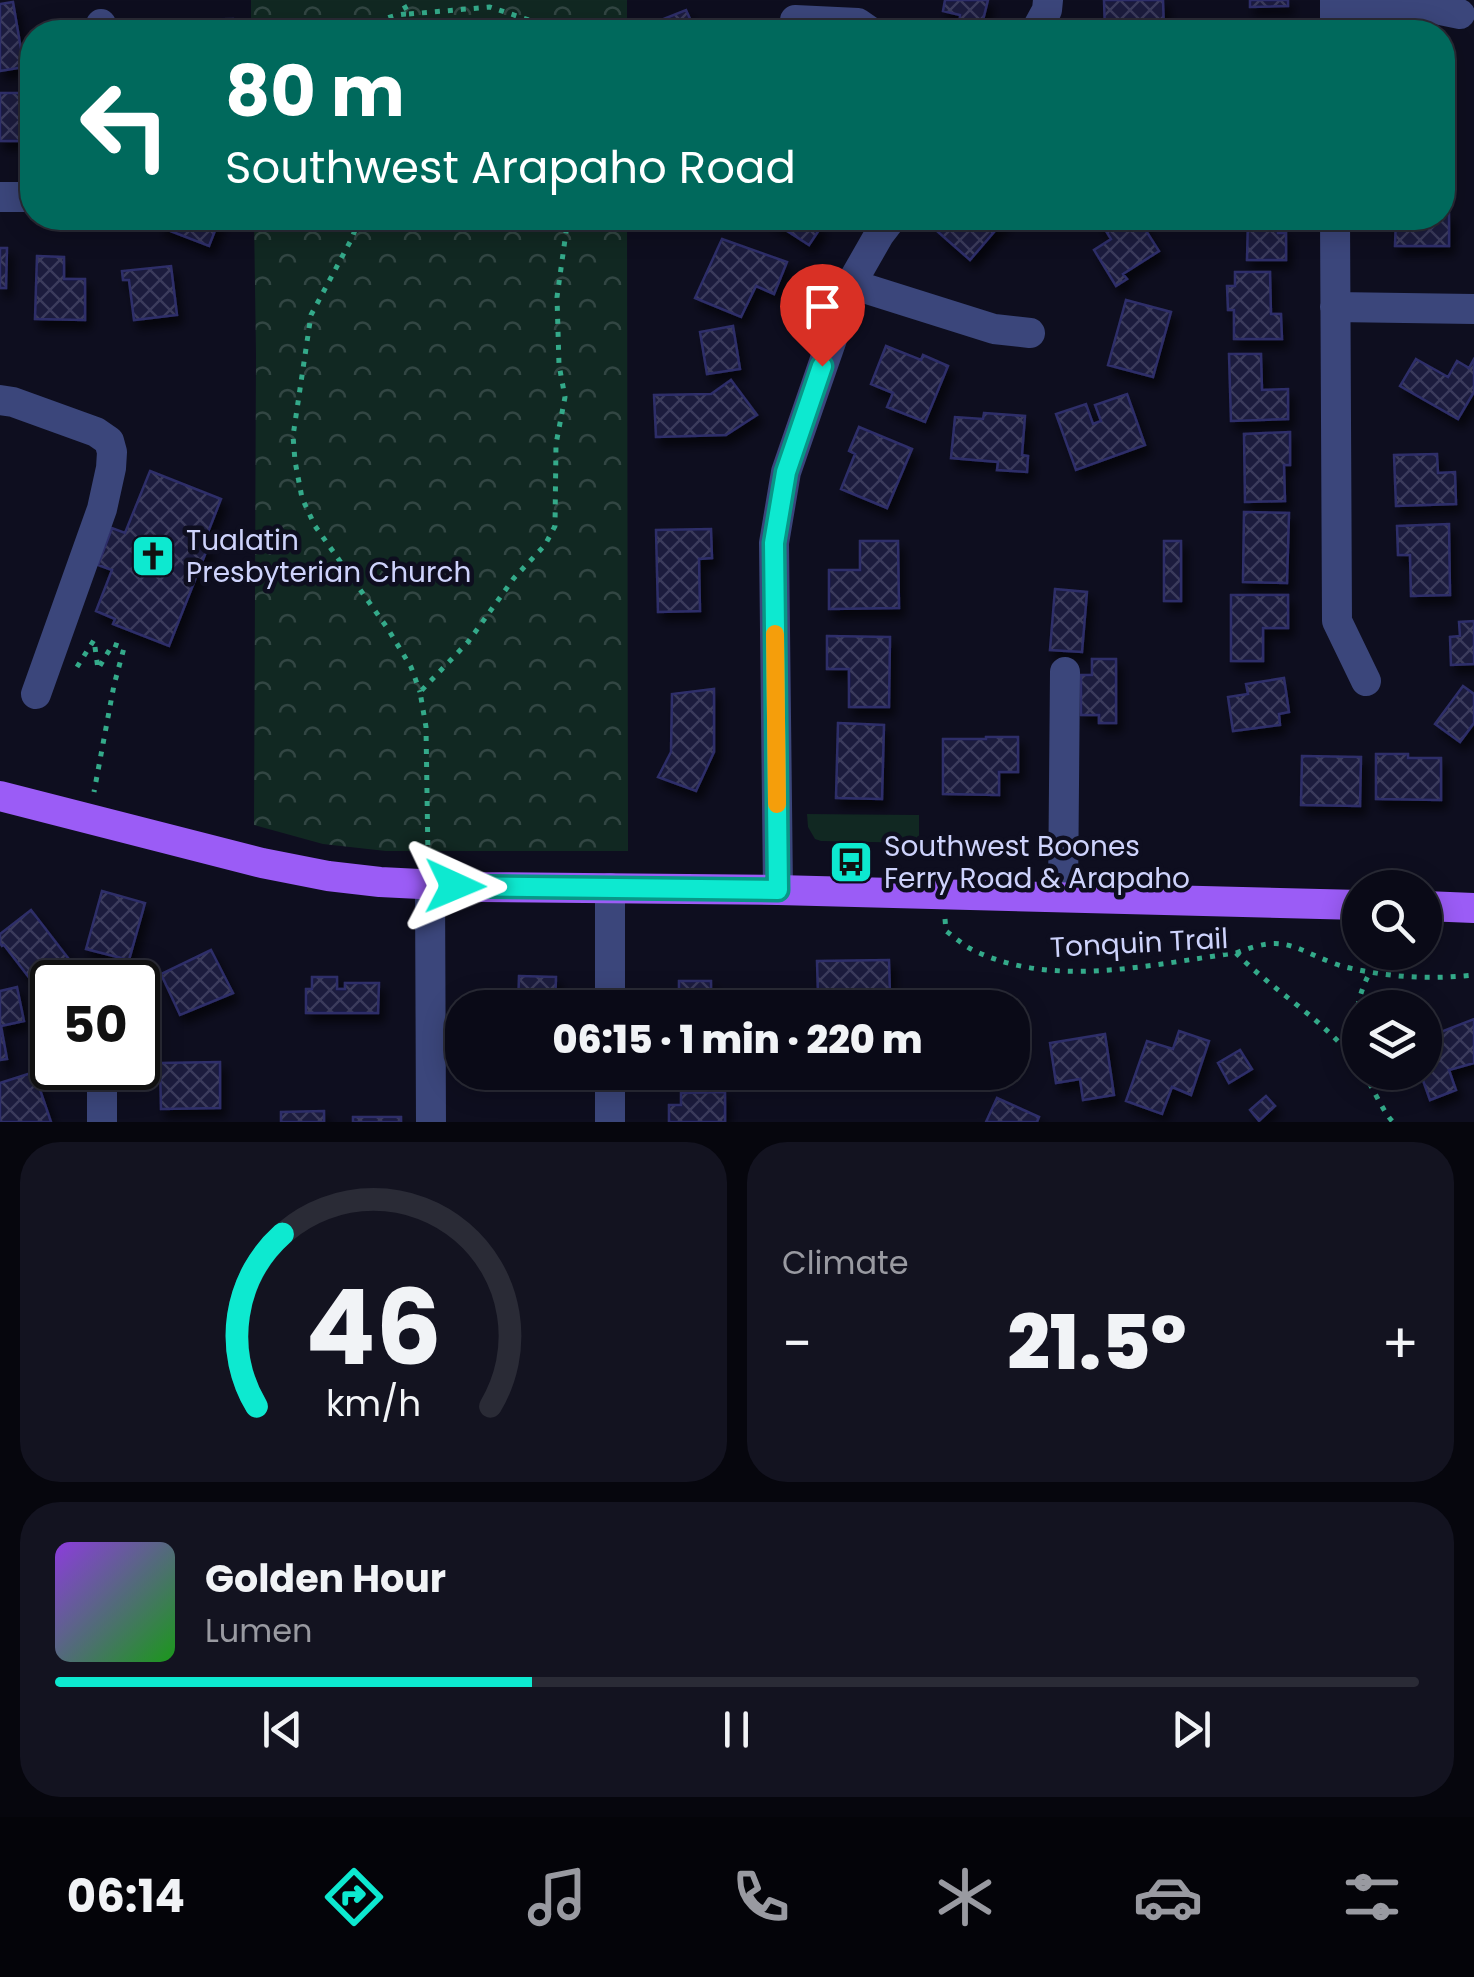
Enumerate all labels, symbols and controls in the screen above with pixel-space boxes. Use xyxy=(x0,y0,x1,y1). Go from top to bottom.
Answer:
text: 80 m xyxy=(225,42,405,141)
icon: left xyxy=(60,60,190,190)
text: Southwest Arapaho Road xyxy=(225,136,796,199)
pin xyxy=(780,264,865,367)
icon: arrive xyxy=(795,279,850,334)
place label: Tualatin Presbyterian Church xyxy=(186,521,471,592)
church icon: Tualatin Presbyterian Church xyxy=(130,533,176,579)
place label: Southwest Boones Ferry Road & Arapaho xyxy=(884,827,1190,898)
position arrow xyxy=(403,834,507,938)
bus stop icon: Southwest Boones Ferry Road & Arapaho xyxy=(828,839,874,885)
map controls xyxy=(1342,870,1442,1090)
button: search xyxy=(1342,870,1442,970)
street label: Tonquin Trail xyxy=(1049,919,1229,967)
speed limit sign: 50 xyxy=(30,960,160,1090)
button: layers xyxy=(1342,990,1442,1090)
text: 06:15 · 1 min · 220 m xyxy=(552,1013,923,1066)
text: Climate xyxy=(782,1240,909,1285)
text: 46 xyxy=(305,1255,442,1400)
text: 21.5° xyxy=(1007,1290,1187,1395)
text: − xyxy=(782,1305,812,1382)
text: + xyxy=(1381,1305,1419,1382)
text: km/h xyxy=(326,1378,421,1429)
text: Golden Hour xyxy=(205,1552,446,1605)
text: Lumen xyxy=(205,1608,313,1653)
icon: previous xyxy=(255,1702,310,1757)
icon: pause xyxy=(709,1702,764,1757)
icon: next xyxy=(1164,1702,1219,1757)
icon: directions xyxy=(319,1862,389,1932)
icon: music xyxy=(522,1862,592,1932)
icon: phone xyxy=(726,1862,796,1932)
icon: climate xyxy=(930,1862,1000,1932)
icon: car xyxy=(1133,1862,1203,1932)
icon: filters xyxy=(1337,1862,1407,1932)
text: 06:14 xyxy=(67,1865,185,1928)

